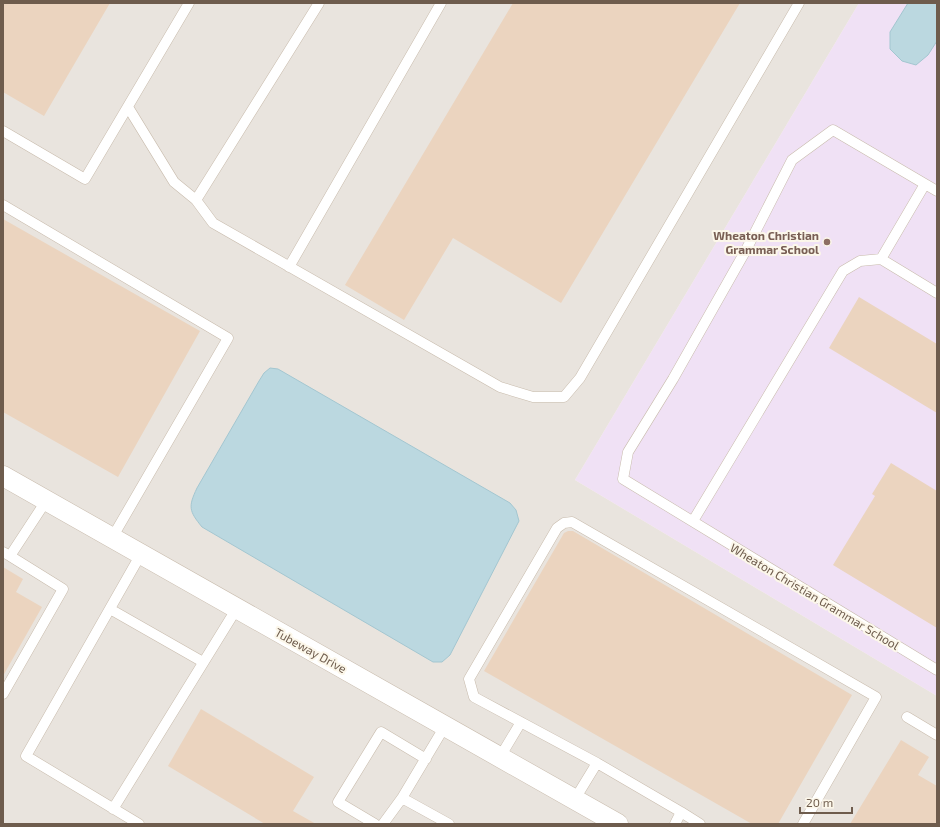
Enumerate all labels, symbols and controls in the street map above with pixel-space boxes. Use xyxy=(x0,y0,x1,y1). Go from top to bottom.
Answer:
place label: Wheaton Christian Grammar School xyxy=(713,228,819,256)
marker: Wheaton Christian Grammar School xyxy=(822,237,832,247)
street label: Wheaton Christian Grammar School xyxy=(728,540,902,652)
street label: Tubeway Drive xyxy=(273,625,349,675)
scale bar xyxy=(800,789,852,815)
text: 20 m xyxy=(806,795,833,809)

